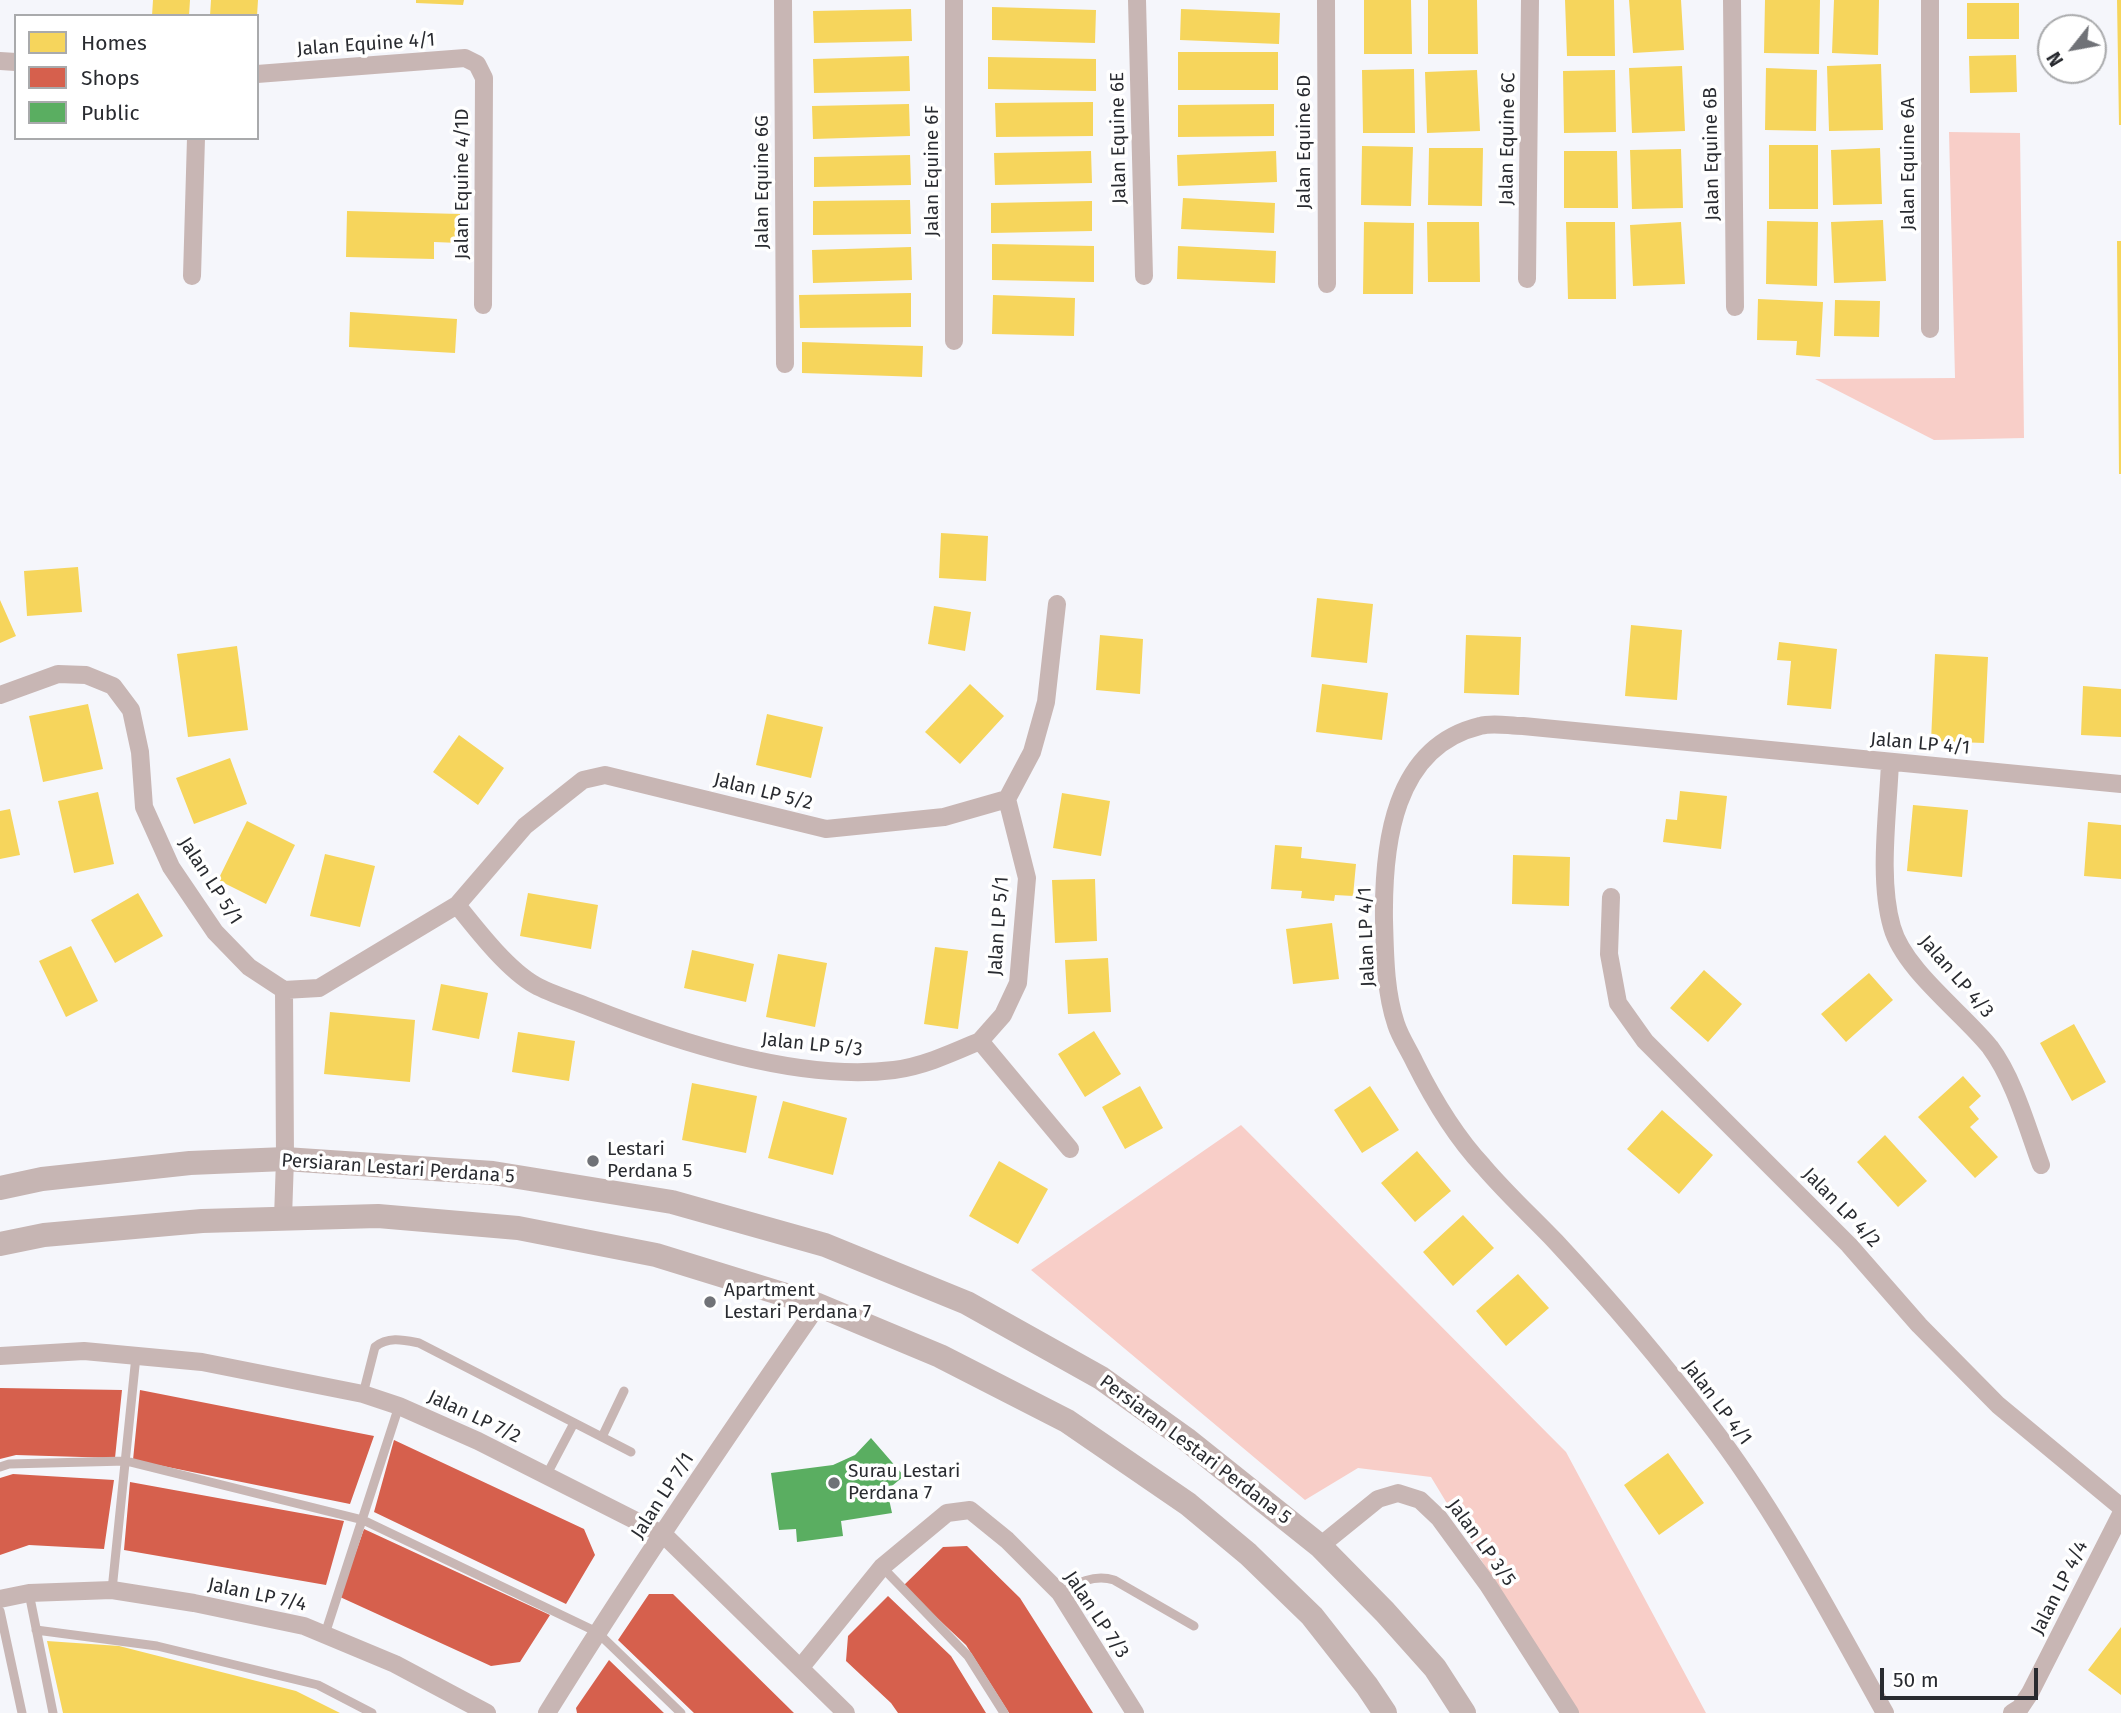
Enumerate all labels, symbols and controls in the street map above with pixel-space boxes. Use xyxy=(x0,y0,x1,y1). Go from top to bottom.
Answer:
legend xyxy=(14,14,259,140)
north arrow xyxy=(2037,14,2107,84)
street label: Jalan Equine 4/1 xyxy=(296,29,436,61)
text: Homes xyxy=(81,30,147,56)
text: N xyxy=(2042,48,2068,70)
text: Shops xyxy=(81,65,139,91)
street label: Jalan Equine 6E xyxy=(1106,72,1132,204)
street label: Jalan Equine 6C xyxy=(1495,72,1521,206)
street label: Jalan Equine 6D xyxy=(1294,75,1316,209)
street label: Jalan Equine 6B xyxy=(1699,87,1725,221)
street label: Jalan Equine 6A xyxy=(1898,97,1920,231)
text: Public xyxy=(81,100,139,126)
street label: Jalan Equine 6F xyxy=(922,105,944,237)
street label: Jalan Equine 4/1D xyxy=(452,109,474,259)
street label: Jalan Equine 6G xyxy=(752,115,774,249)
street label: Jalan LP 4/1 xyxy=(1869,728,1971,760)
street label: Jalan LP 5/2 xyxy=(711,769,815,815)
street label: Jalan LP 5/1 xyxy=(173,833,247,929)
street label: Jalan LP 5/1 xyxy=(984,876,1014,976)
street label: Jalan LP 4/1 xyxy=(1354,887,1380,987)
street label: Jalan LP 4/3 xyxy=(1914,931,1998,1023)
street label: Jalan LP 5/3 xyxy=(760,1028,864,1062)
place label: Lestari Perdana 5 xyxy=(607,1139,692,1183)
street label: Persiaran Lestari Perdana 5 xyxy=(281,1149,515,1189)
marker: Lestari Perdana 5 xyxy=(585,1153,601,1169)
street label: Jalan LP 4/2 xyxy=(1797,1163,1885,1253)
place label: Apartment Lestari Perdana 7 xyxy=(724,1280,871,1324)
marker: Apartment Lestari Perdana 7 xyxy=(702,1294,718,1310)
street label: Jalan LP 4/1 xyxy=(1678,1356,1756,1450)
street label: Persiaran Lestari Perdana 5 xyxy=(1095,1371,1295,1529)
street label: Jalan LP 7/2 xyxy=(424,1386,524,1448)
street label: Jalan LP 7/1 xyxy=(627,1449,699,1543)
place label: Surau Lestari Perdana 7 xyxy=(848,1461,960,1505)
marker: Surau Lestari Perdana 7 xyxy=(826,1475,842,1491)
street label: Jalan LP 3/5 xyxy=(1442,1495,1520,1591)
street label: Jalan LP 4/4 xyxy=(2027,1537,2093,1639)
street label: Jalan LP 7/3 xyxy=(1059,1567,1133,1663)
street label: Jalan LP 7/4 xyxy=(206,1573,308,1617)
scale bar xyxy=(1883,1654,2040,1698)
text: 50 m xyxy=(1893,1667,1939,1693)

